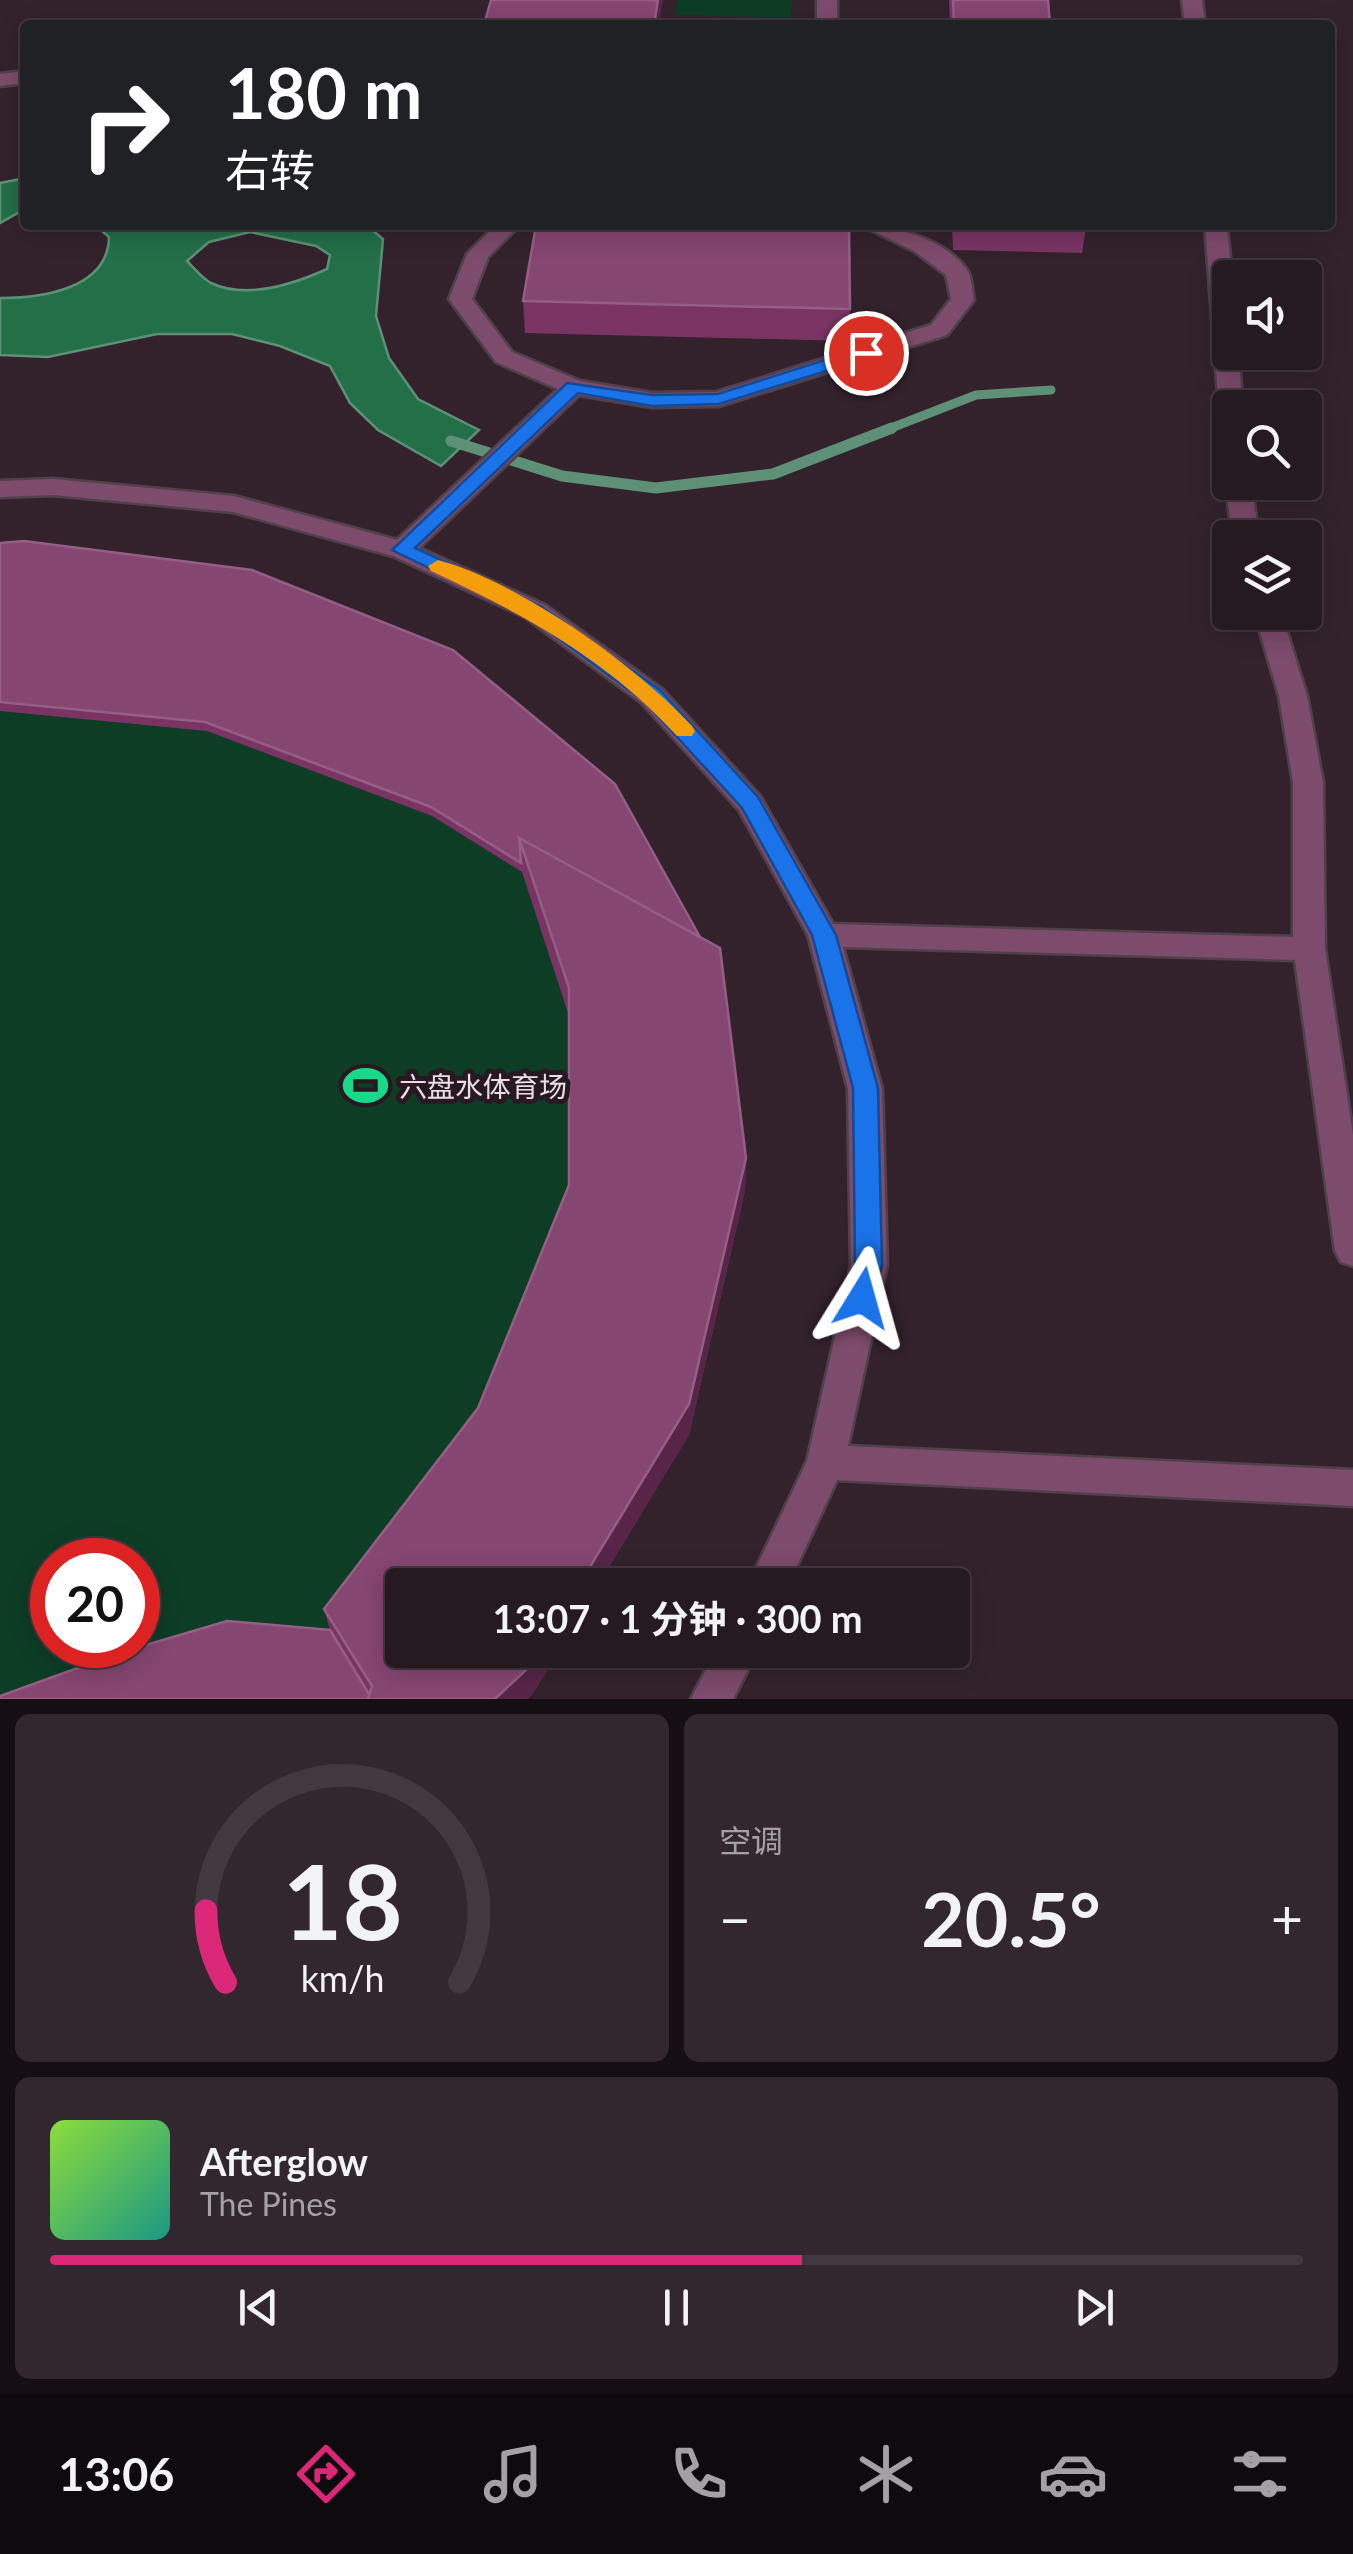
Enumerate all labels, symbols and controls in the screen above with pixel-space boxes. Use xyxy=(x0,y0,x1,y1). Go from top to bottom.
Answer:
text: 180 m xyxy=(225,50,422,134)
icon: right xyxy=(60,60,190,190)
text: 右转 xyxy=(225,143,315,197)
map controls xyxy=(1212,260,1322,630)
button: sound xyxy=(1212,260,1322,370)
pin xyxy=(824,311,909,396)
icon: arrive xyxy=(839,326,894,381)
button: search xyxy=(1212,390,1322,500)
button: layers xyxy=(1212,520,1322,630)
sports icon: 六盘水体育场 xyxy=(342,1062,390,1110)
place label: 六盘水体育场 xyxy=(399,1069,567,1103)
position arrow xyxy=(810,1246,914,1350)
speed limit sign: 20 xyxy=(30,1538,160,1668)
text: 13:07 · 1 分钟 · 300 m xyxy=(492,1595,863,1641)
text: 空调 xyxy=(719,1821,783,1860)
text: 18 xyxy=(282,1837,402,1962)
text: 20.5° xyxy=(921,1873,1101,1963)
text: − xyxy=(719,1885,751,1951)
text: + xyxy=(1271,1885,1303,1951)
text: km/h xyxy=(300,1957,384,2000)
text: Afterglow xyxy=(200,2138,368,2184)
text: The Pines xyxy=(200,2184,337,2223)
icon: previous xyxy=(231,2280,286,2335)
icon: pause xyxy=(649,2280,704,2335)
icon: next xyxy=(1067,2280,1122,2335)
icon: directions xyxy=(291,2439,361,2509)
icon: music xyxy=(478,2439,548,2509)
icon: phone xyxy=(664,2439,734,2509)
icon: climate xyxy=(851,2439,921,2509)
icon: car xyxy=(1038,2439,1108,2509)
icon: filters xyxy=(1225,2439,1295,2509)
text: 13:06 xyxy=(58,2447,174,2501)

